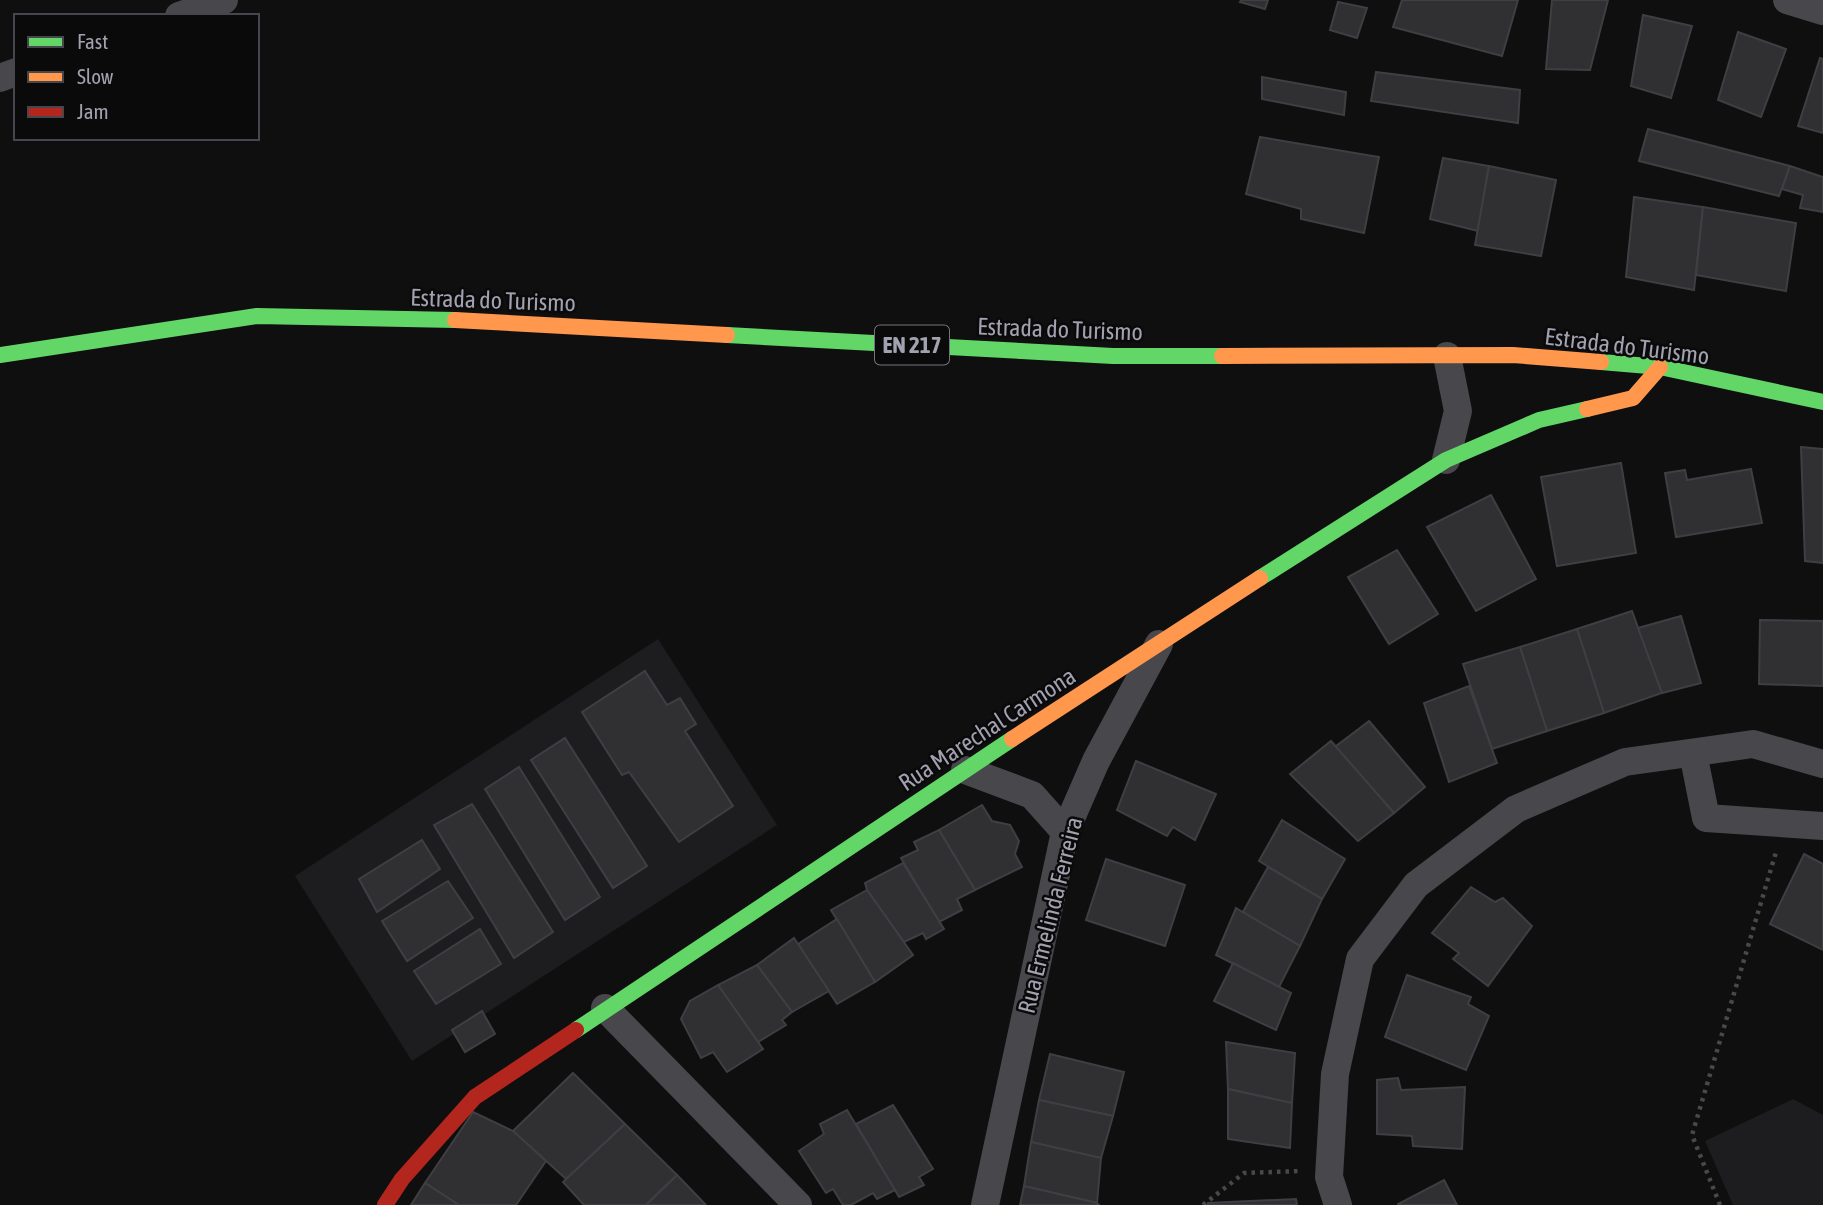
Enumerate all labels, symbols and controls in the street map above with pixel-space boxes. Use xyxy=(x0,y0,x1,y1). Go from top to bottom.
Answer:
legend xyxy=(14,14,259,140)
text: Fast xyxy=(77,29,108,53)
text: Slow xyxy=(77,64,114,88)
text: Jam xyxy=(77,99,109,123)
street label: Estrada do Turismo xyxy=(410,284,576,316)
street label: Estrada do Turismo xyxy=(977,313,1143,345)
street label: Estrada do Turismo xyxy=(1543,323,1711,369)
road number: EN 217 xyxy=(875,326,949,364)
street label: Rua Marechal Carmona xyxy=(894,662,1080,796)
street label: Rua Ermelinda Ferreira xyxy=(1013,814,1087,1016)

